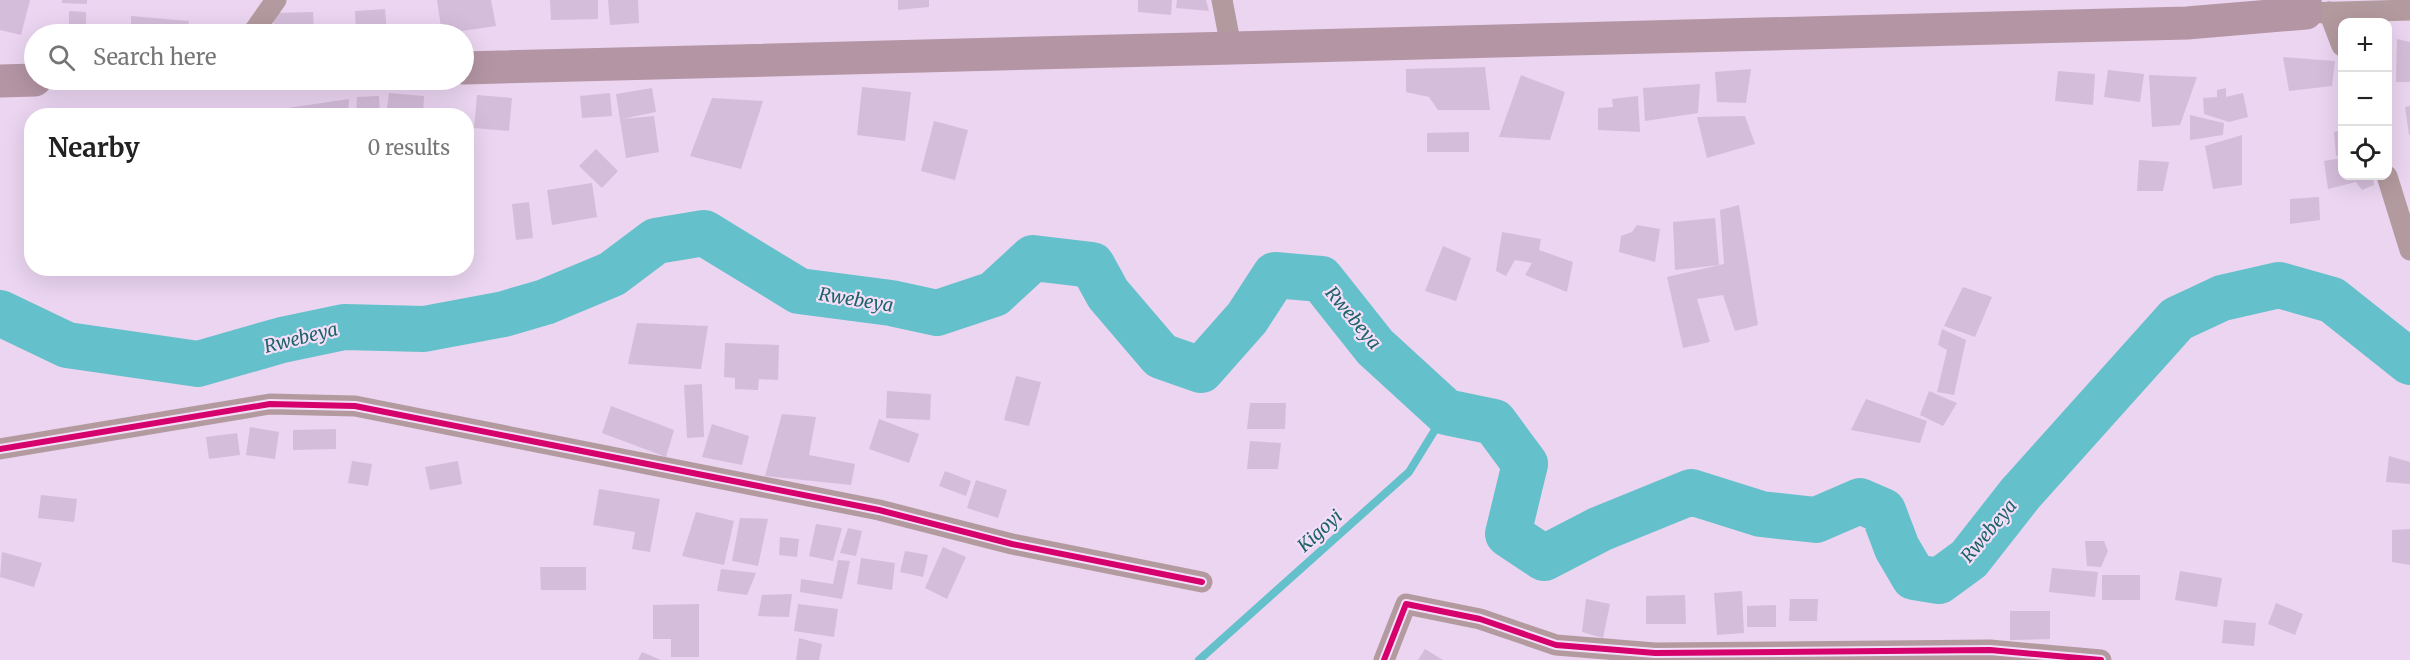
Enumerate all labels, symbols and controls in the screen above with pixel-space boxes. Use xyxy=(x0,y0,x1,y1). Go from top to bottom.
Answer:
map controls xyxy=(2338,18,2392,180)
button: + xyxy=(2338,18,2392,72)
search box xyxy=(24,24,474,90)
icon: search xyxy=(45,41,78,74)
text: Search here xyxy=(93,43,216,71)
button: − xyxy=(2338,72,2392,126)
button: locate xyxy=(2338,126,2392,180)
text: Nearby xyxy=(48,131,140,164)
text: 0 results xyxy=(367,135,450,160)
water label: Rwebeya xyxy=(817,282,895,317)
water label: Rwebeya xyxy=(1320,282,1386,354)
water label: Rwebeya xyxy=(262,317,340,358)
water label: Rwebeya xyxy=(1956,495,2022,567)
water label: Kigoyi xyxy=(1292,505,1347,557)

